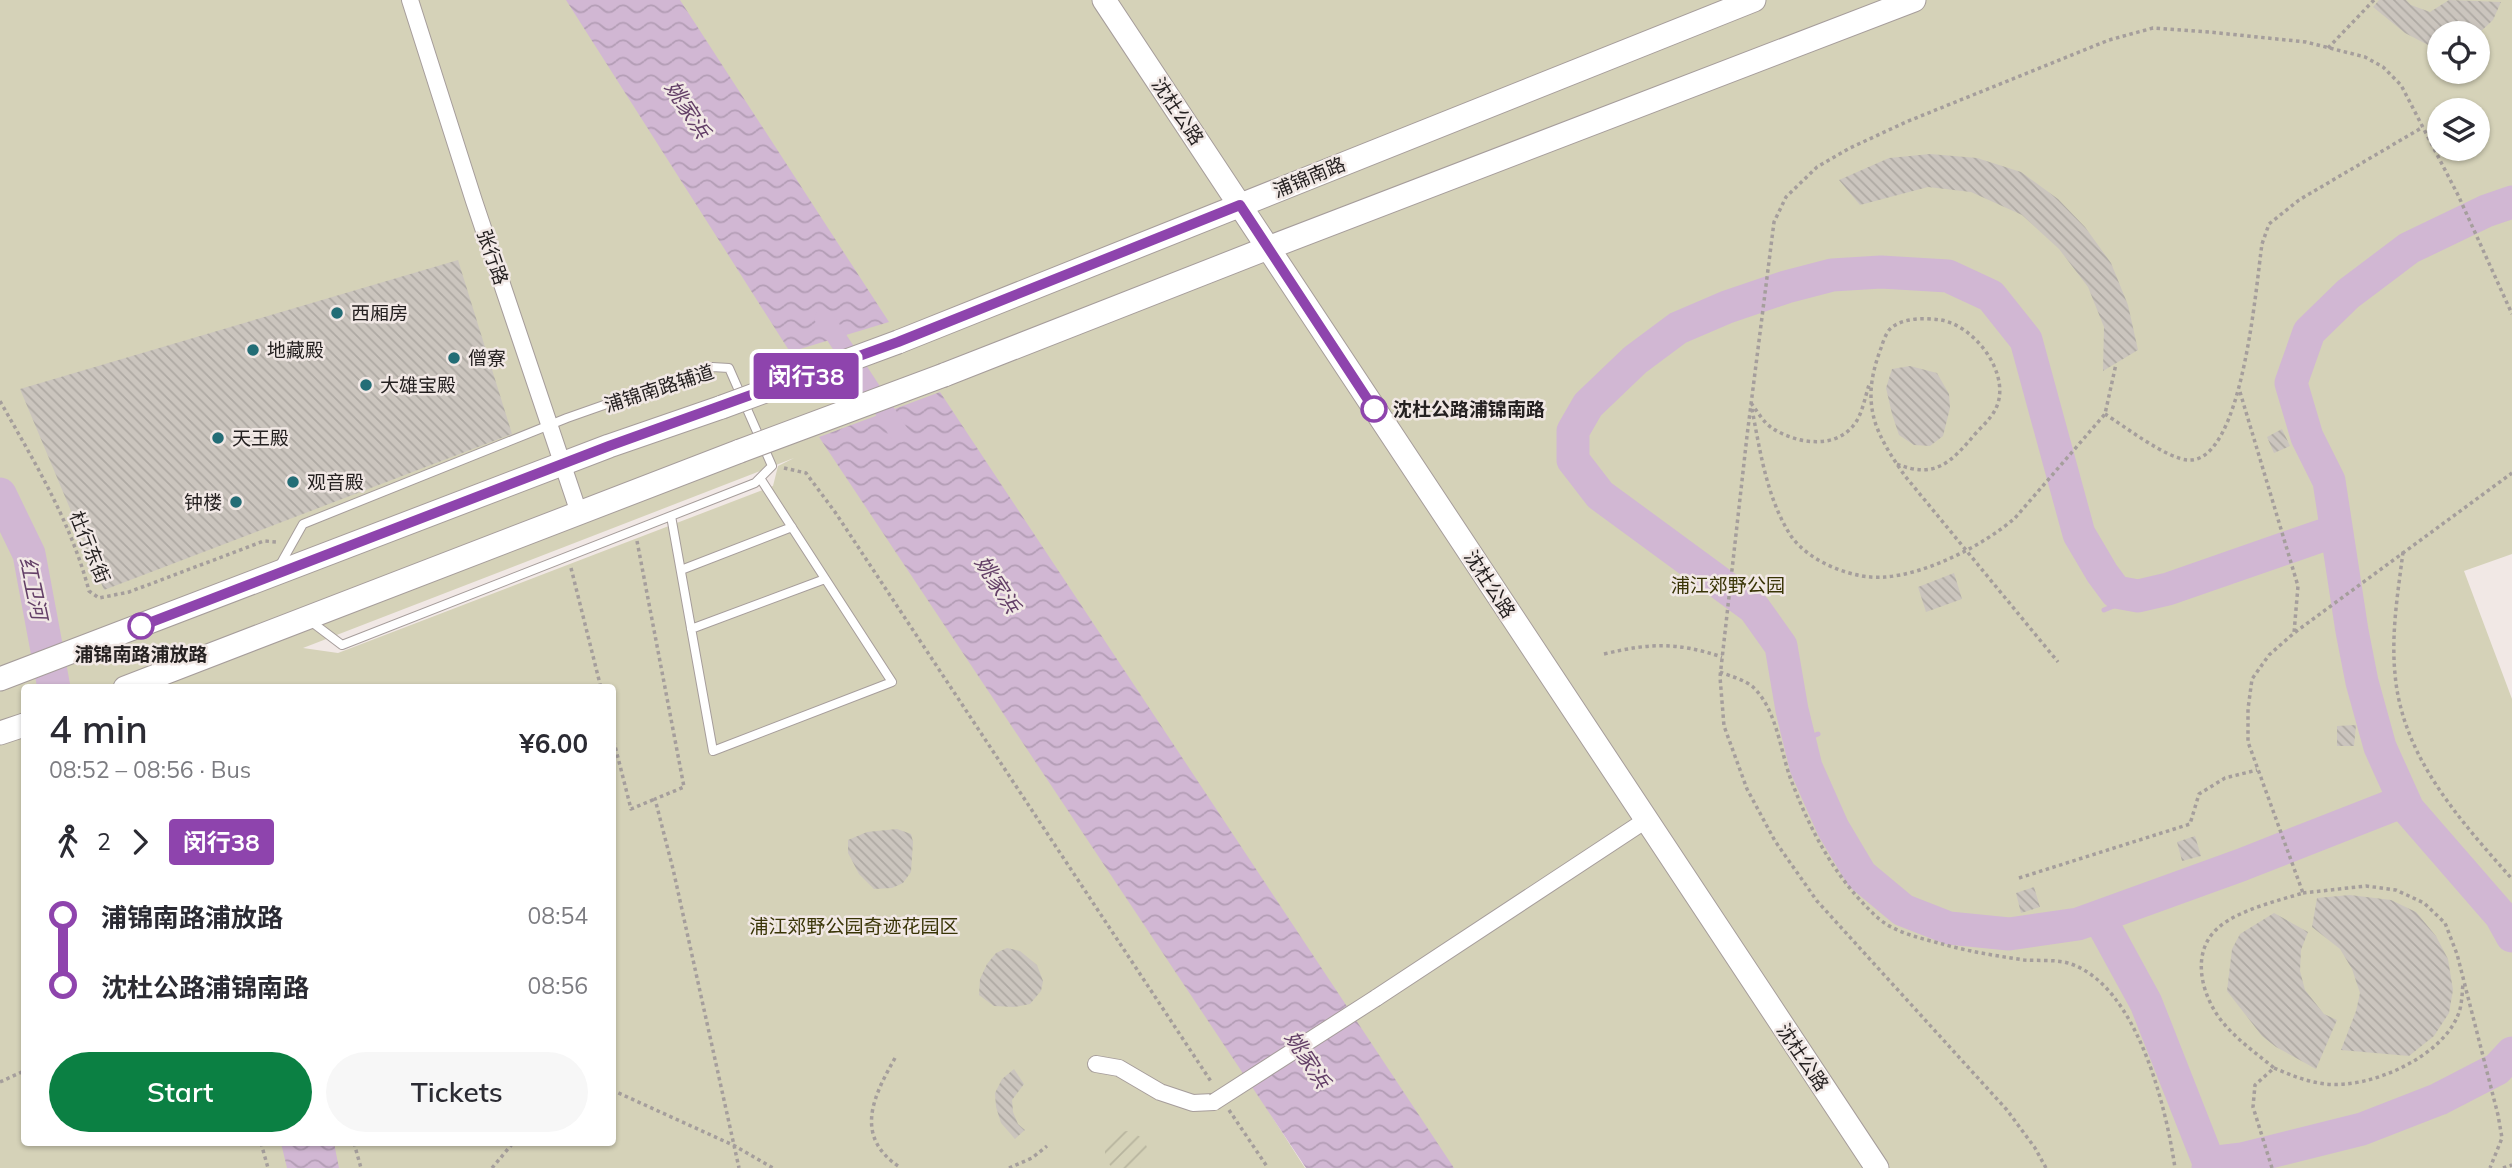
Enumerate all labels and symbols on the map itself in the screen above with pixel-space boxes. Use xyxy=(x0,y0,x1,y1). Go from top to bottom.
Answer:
street label: 沈杜公路 xyxy=(1147,73,1209,149)
water label: 姚家浜 xyxy=(660,76,717,144)
street label: 浦锦南路 xyxy=(1269,152,1349,202)
street label: 张行路 xyxy=(472,226,514,288)
place label: 西厢房 xyxy=(351,301,408,325)
marker: 西厢房 xyxy=(329,305,345,321)
place label: 地藏殿 xyxy=(267,338,324,362)
marker: 地藏殿 xyxy=(245,342,261,358)
place label: 僧寮 xyxy=(468,346,506,370)
marker: 僧寮 xyxy=(446,350,462,366)
line badge: 闵行38 xyxy=(757,353,855,399)
street label: 浦锦南路辅道 xyxy=(601,359,717,417)
place label: 大雄宝殿 xyxy=(380,373,456,397)
marker: 大雄宝殿 xyxy=(358,377,374,393)
marker: 沈杜公路浦锦南路 xyxy=(1361,396,1387,422)
place label: 沈杜公路浦锦南路 xyxy=(1393,397,1545,421)
place label: 天王殿 xyxy=(232,426,289,450)
marker: 天王殿 xyxy=(210,430,226,446)
place label: 观音殿 xyxy=(307,470,364,494)
marker: 观音殿 xyxy=(285,474,301,490)
place label: 钟楼 xyxy=(184,490,222,514)
marker: 钟楼 xyxy=(228,494,244,510)
street label: 杜行东街 xyxy=(65,507,115,587)
street label: 沈杜公路 xyxy=(1459,546,1521,622)
water label: 姚家浜 xyxy=(970,551,1027,619)
water label: 红卫河 xyxy=(15,554,54,625)
park label: 浦江郊野公园 xyxy=(1671,573,1785,597)
marker: 浦锦南路浦放路 xyxy=(128,613,154,639)
place label: 浦锦南路浦放路 xyxy=(74,642,208,666)
park label: 浦江郊野公园奇迹花园区 xyxy=(749,914,959,938)
street label: 沈杜公路 xyxy=(1772,1019,1834,1095)
water label: 姚家浜 xyxy=(1280,1026,1337,1094)

